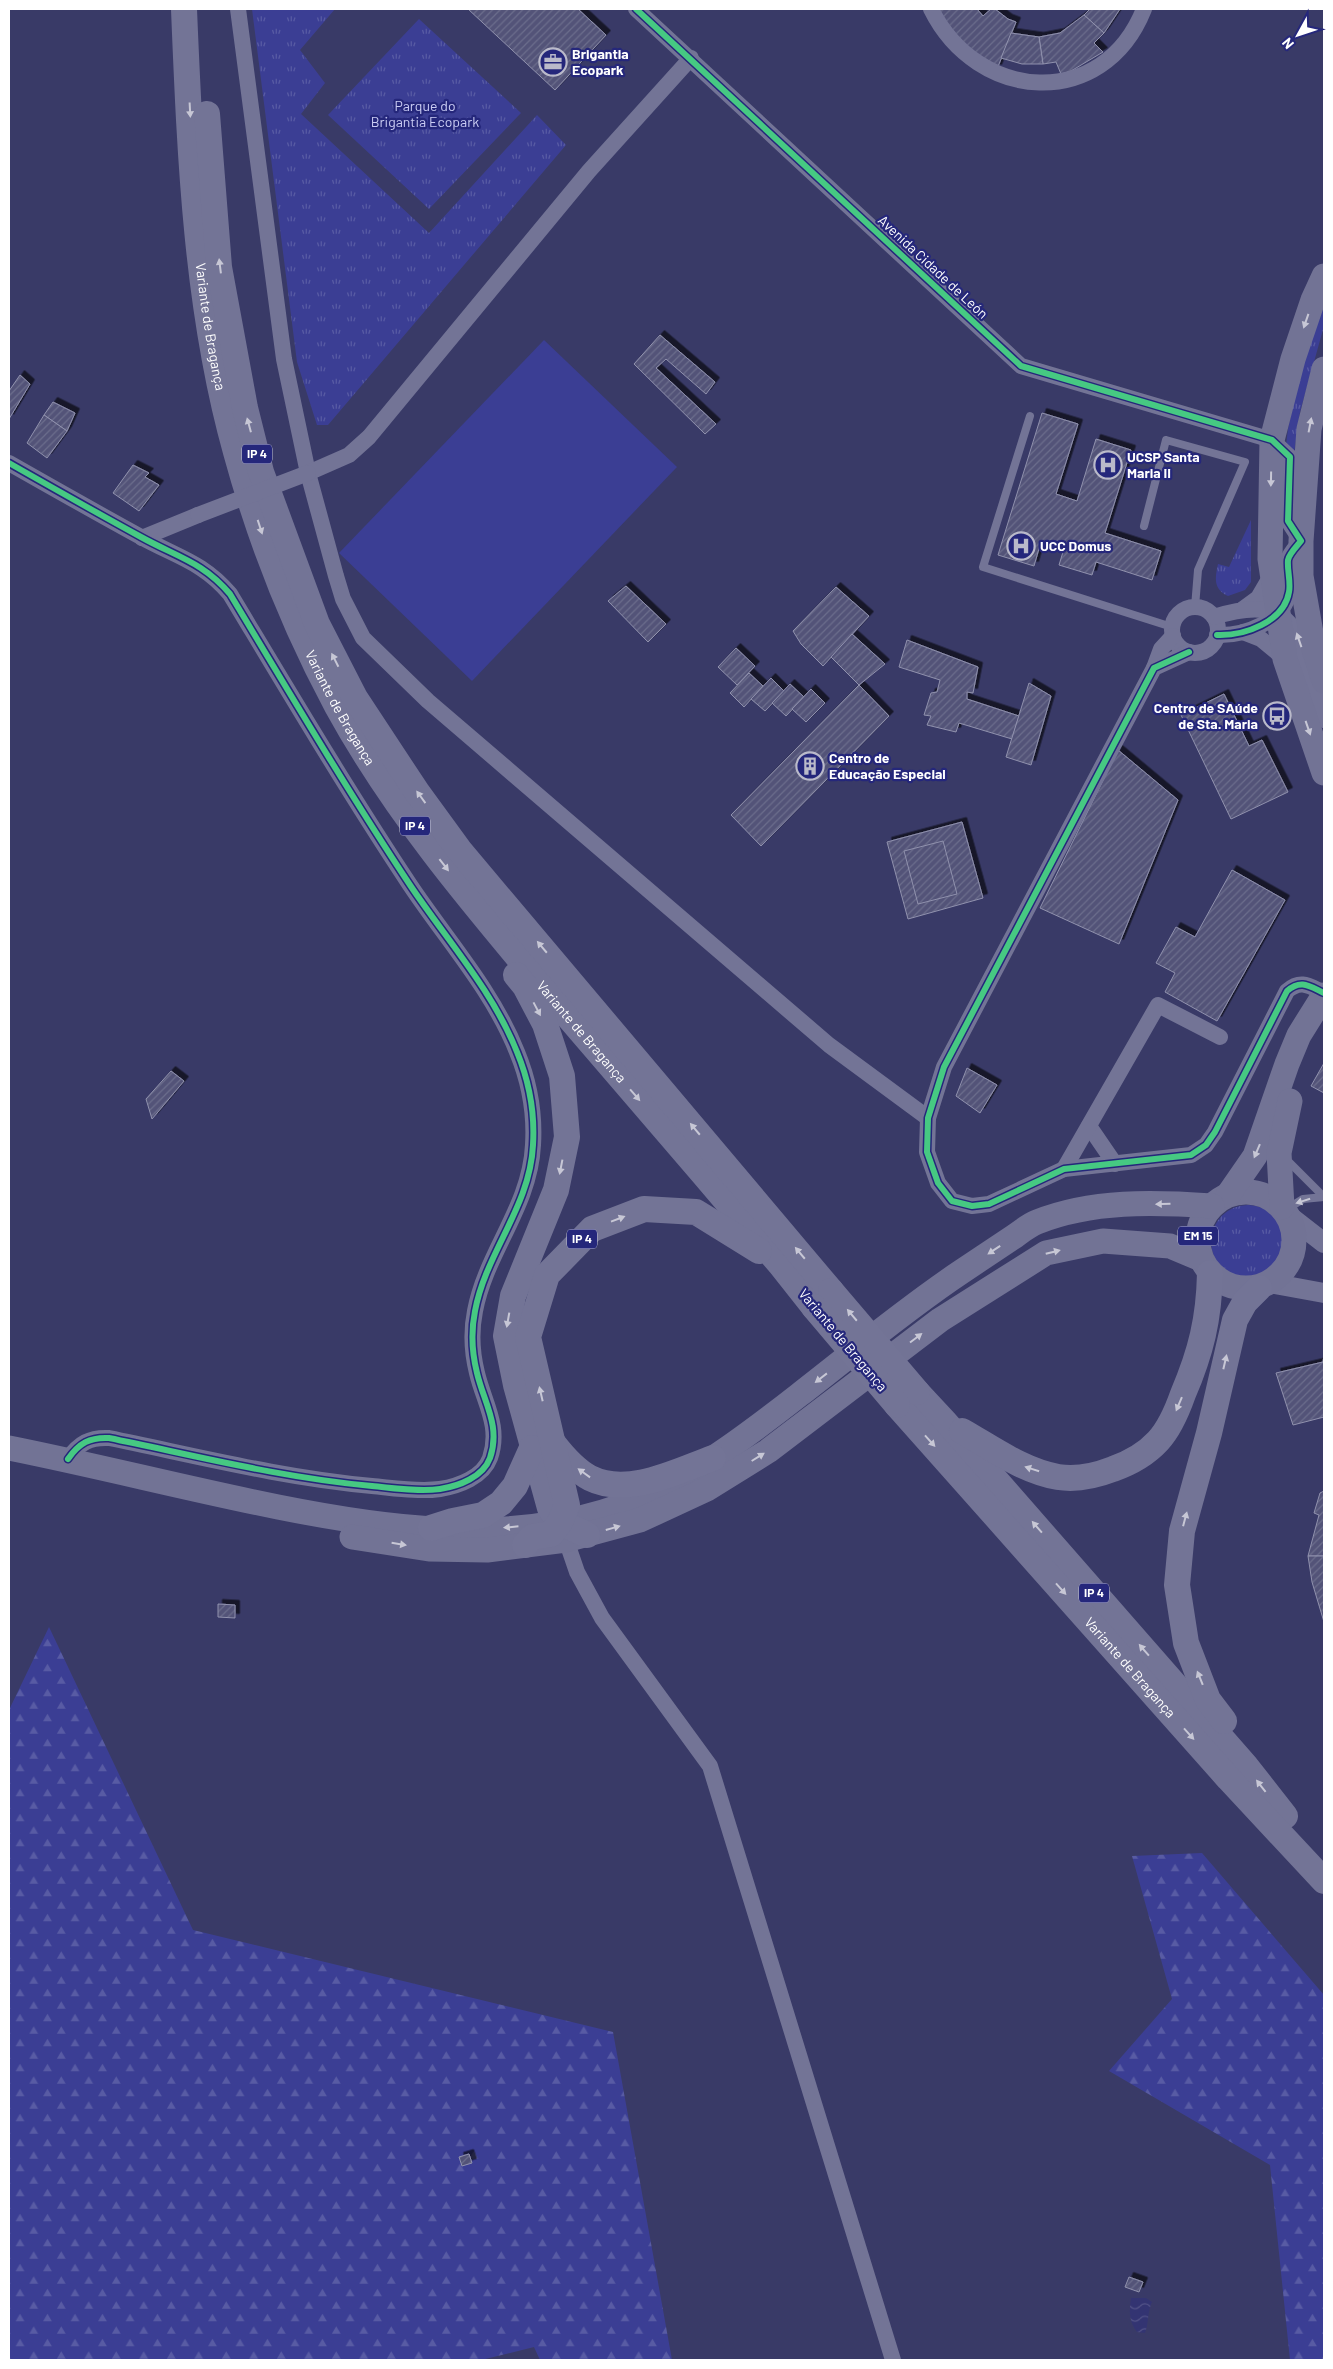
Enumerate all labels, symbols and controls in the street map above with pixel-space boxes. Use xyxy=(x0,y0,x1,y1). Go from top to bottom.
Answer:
north arrow xyxy=(1273,10,1323,60)
text: N xyxy=(1278,35,1297,53)
place label: Brigantia Ecopark xyxy=(572,45,629,78)
office icon: Brigantia Ecopark xyxy=(538,47,568,77)
park label: Parque do Brigantia Ecopark xyxy=(371,97,479,130)
one-way arrow xyxy=(186,102,194,118)
street label: Avenida Cidade de León xyxy=(875,211,992,322)
one-way arrow xyxy=(216,257,224,273)
street label: Variante de Bragança xyxy=(193,262,230,392)
one-way arrow xyxy=(1302,314,1309,329)
one-way arrow xyxy=(1307,417,1315,433)
one-way arrow xyxy=(245,418,253,433)
road number: IP 4 xyxy=(242,444,272,464)
place label: UCSP Santa Maria II xyxy=(1127,448,1200,481)
hospital icon: UCSP Santa Maria II xyxy=(1093,450,1123,480)
one-way arrow xyxy=(1266,471,1274,487)
one-way arrow xyxy=(257,520,264,535)
hospital icon: UCC Domus xyxy=(1006,531,1036,561)
place label: UCC Domus xyxy=(1040,537,1111,554)
one-way arrow xyxy=(1295,632,1303,647)
street label: Variante de Bragança xyxy=(302,647,379,768)
one-way arrow xyxy=(331,652,339,667)
place label: Centro de SAúde de Sta. Maria xyxy=(1154,699,1258,732)
bus stop icon: Centro de SAúde de Sta. Maria xyxy=(1262,701,1292,731)
one-way arrow xyxy=(1305,721,1312,736)
place label: Centro de Educação Especial xyxy=(829,749,946,782)
building icon: Centro de Educação Especial xyxy=(795,751,825,781)
one-way arrow xyxy=(416,790,426,804)
road number: IP 4 xyxy=(400,816,430,836)
one-way arrow xyxy=(438,858,449,871)
one-way arrow xyxy=(536,941,547,954)
street label: Variante de Bragança xyxy=(534,977,630,1086)
one-way arrow xyxy=(533,1003,542,1016)
one-way arrow xyxy=(630,1088,641,1101)
one-way arrow xyxy=(690,1123,701,1136)
one-way arrow xyxy=(1252,1144,1260,1158)
one-way arrow xyxy=(557,1159,565,1174)
one-way arrow xyxy=(1295,1197,1310,1205)
one-way arrow xyxy=(1155,1200,1171,1208)
one-way arrow xyxy=(611,1215,626,1223)
road number: EM 15 xyxy=(1178,1226,1218,1246)
road number: IP 4 xyxy=(567,1230,597,1248)
one-way arrow xyxy=(987,1245,1001,1255)
one-way arrow xyxy=(794,1248,806,1260)
one-way arrow xyxy=(1045,1248,1060,1256)
street label: Variante de Bragança xyxy=(796,1285,891,1394)
one-way arrow xyxy=(846,1308,857,1321)
one-way arrow xyxy=(504,1312,512,1328)
one-way arrow xyxy=(909,1333,922,1344)
one-way arrow xyxy=(1221,1354,1229,1369)
one-way arrow xyxy=(815,1372,828,1383)
one-way arrow xyxy=(537,1386,545,1401)
one-way arrow xyxy=(1175,1397,1183,1411)
one-way arrow xyxy=(924,1435,936,1447)
one-way arrow xyxy=(752,1452,765,1462)
one-way arrow xyxy=(1025,1465,1040,1472)
one-way arrow xyxy=(577,1468,591,1478)
one-way arrow xyxy=(1182,1512,1190,1527)
one-way arrow xyxy=(1032,1521,1043,1533)
one-way arrow xyxy=(503,1523,519,1531)
one-way arrow xyxy=(605,1524,620,1532)
one-way arrow xyxy=(391,1541,407,1549)
one-way arrow xyxy=(1055,1583,1067,1595)
road number: IP 4 xyxy=(1079,1584,1109,1602)
street label: Variante de Bragança xyxy=(1081,1613,1180,1721)
one-way arrow xyxy=(1138,1643,1149,1656)
one-way arrow xyxy=(1195,1671,1203,1685)
one-way arrow xyxy=(1183,1727,1195,1739)
one-way arrow xyxy=(1256,1780,1267,1793)

